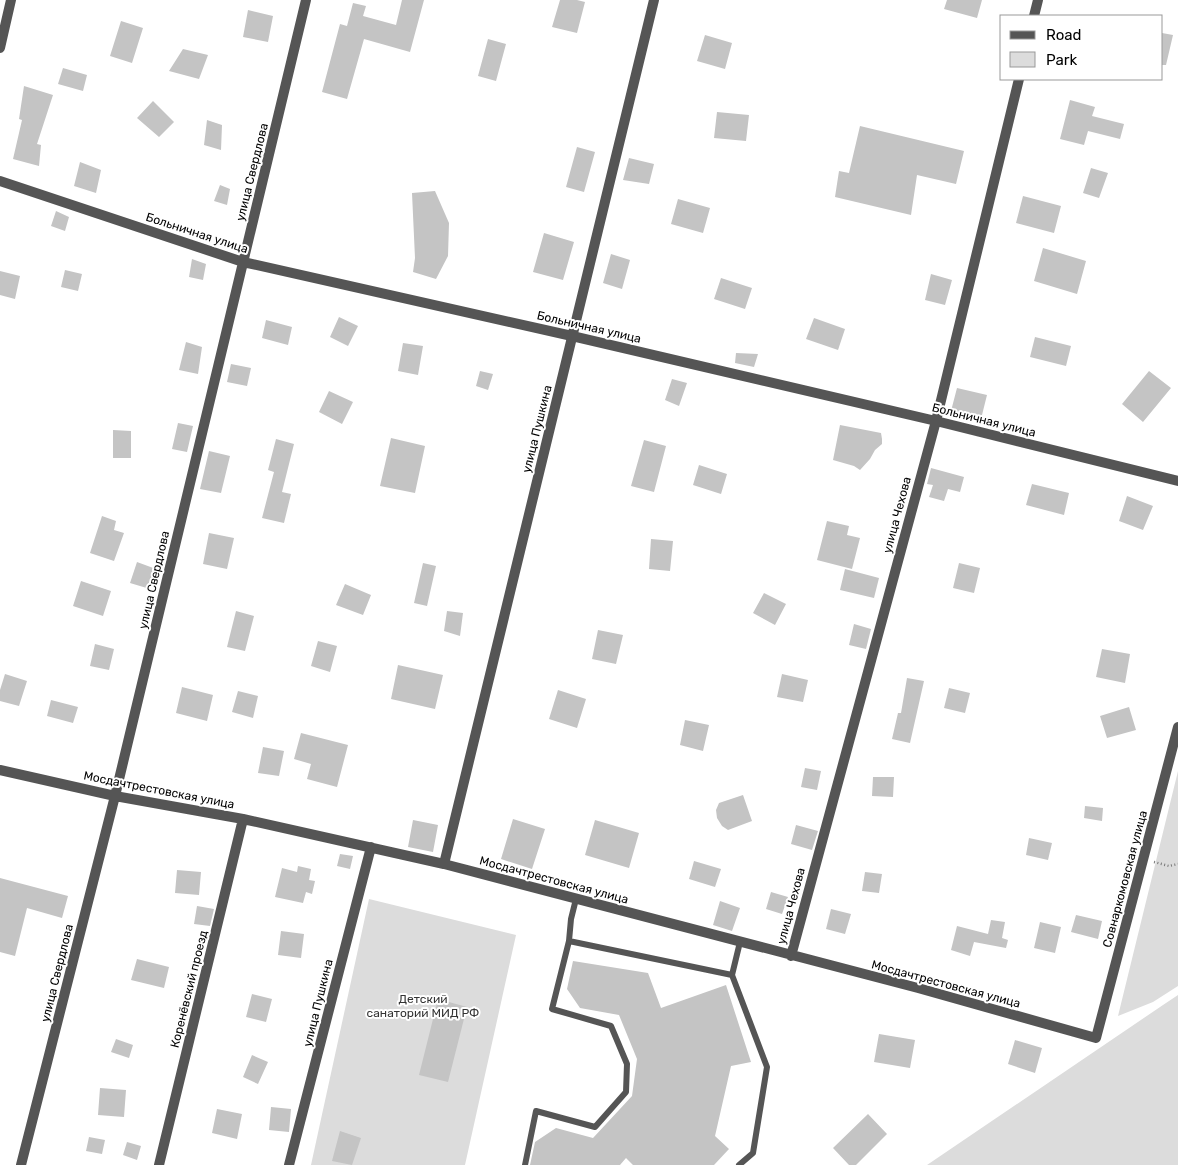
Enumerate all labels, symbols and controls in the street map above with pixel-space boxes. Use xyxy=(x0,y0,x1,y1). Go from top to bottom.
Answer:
legend xyxy=(1000,15,1163,80)
text: Road xyxy=(1046,26,1082,44)
text: Park xyxy=(1046,51,1077,69)
street label: улица Свердлова xyxy=(233,122,271,222)
street label: Больничная улица xyxy=(144,210,250,256)
street label: Больничная улица xyxy=(536,308,642,346)
street label: улица Пушкина xyxy=(519,384,555,474)
street label: Больничная улица xyxy=(931,400,1037,440)
street label: улица Чехова xyxy=(880,475,914,555)
street label: улица Свердлова xyxy=(136,529,172,631)
street label: Мосдачтрестовская улица xyxy=(82,768,236,812)
street label: Совнаркомовская улица xyxy=(1100,809,1150,949)
street label: Мосдачтрестовская улица xyxy=(478,853,630,907)
street label: улица Чехова xyxy=(774,866,808,946)
street label: улица Свердлова xyxy=(38,923,76,1023)
street label: Коренёвский проезд xyxy=(168,929,210,1049)
street label: Мосдачтрестовская улица xyxy=(870,957,1022,1011)
street label: улица Пушкина xyxy=(300,958,336,1048)
park label: Детский санаторий МИД РФ xyxy=(367,992,479,1020)

